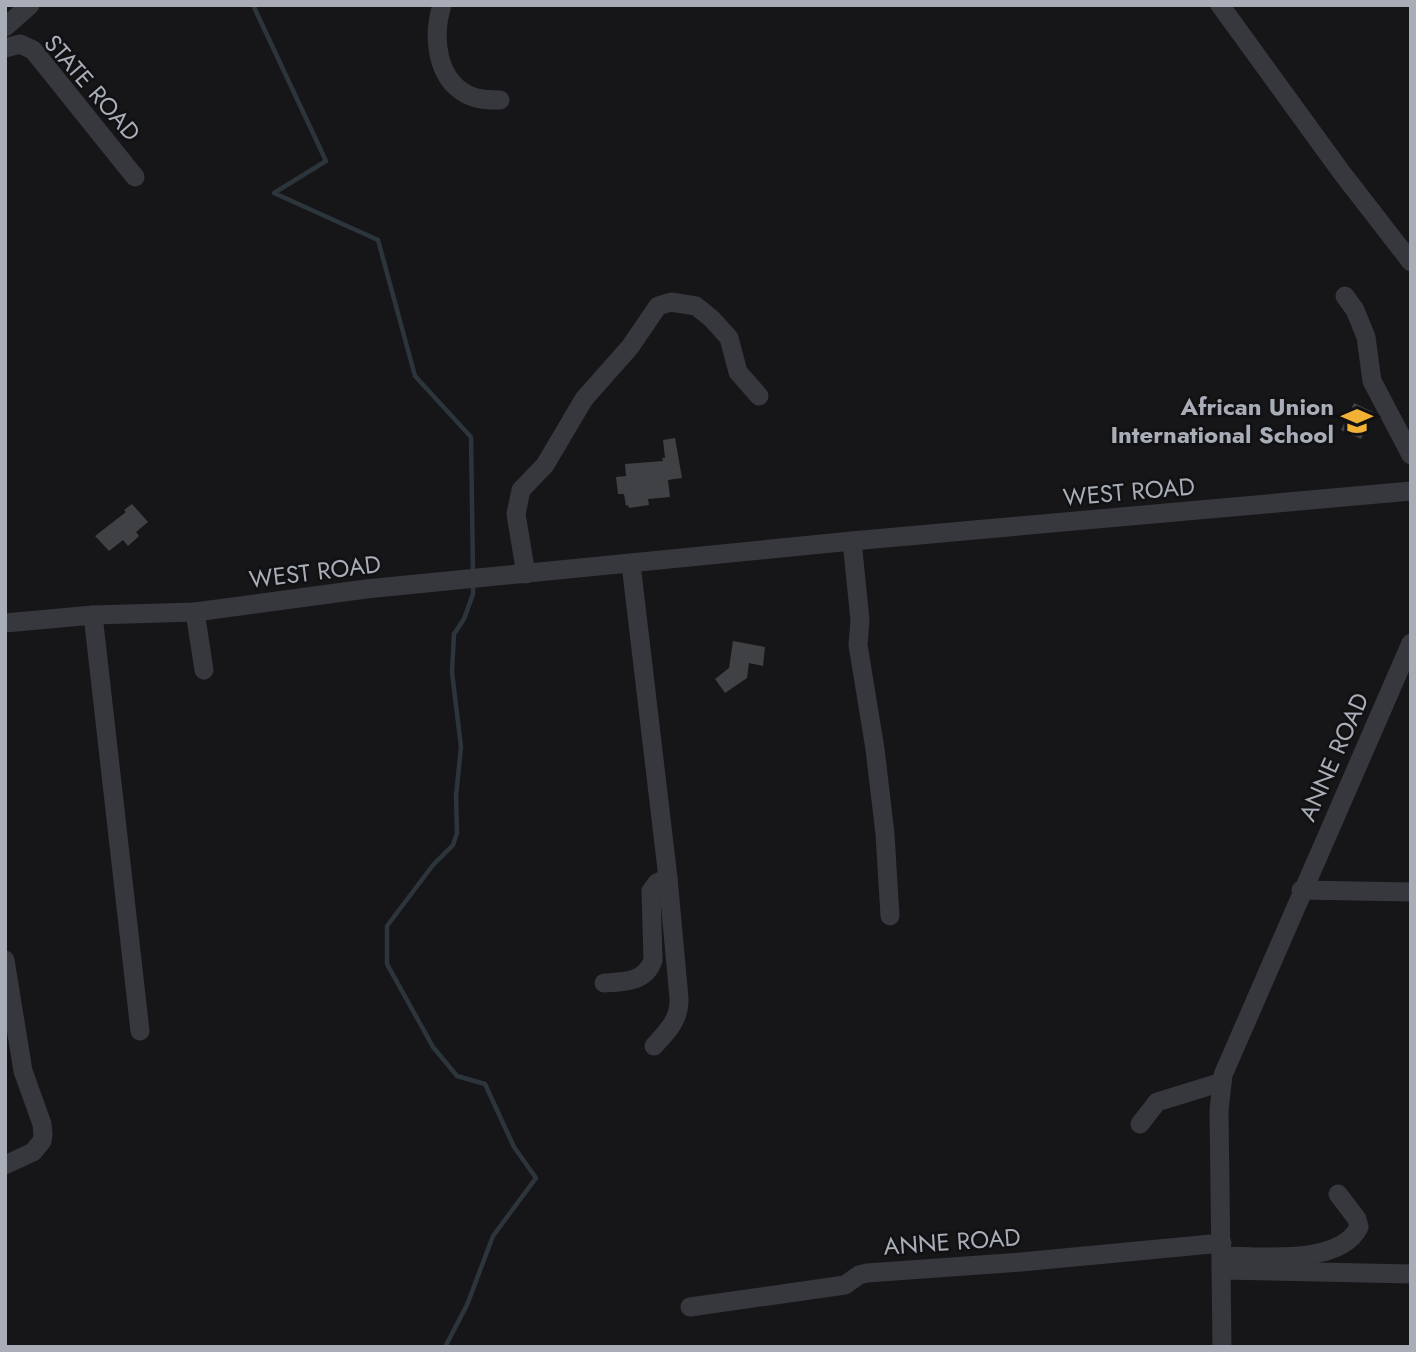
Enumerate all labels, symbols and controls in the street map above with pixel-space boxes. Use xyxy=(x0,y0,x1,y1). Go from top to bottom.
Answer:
street label: STATE ROAD xyxy=(36,27,149,149)
place label: African Union International School xyxy=(1110,389,1334,452)
school or university icon: African Union International School xyxy=(1340,404,1374,438)
street label: WEST ROAD xyxy=(1062,468,1196,515)
street label: WEST ROAD xyxy=(247,546,383,597)
street label: ANNE ROAD xyxy=(1290,687,1377,827)
street label: ANNE ROAD xyxy=(882,1219,1022,1264)

